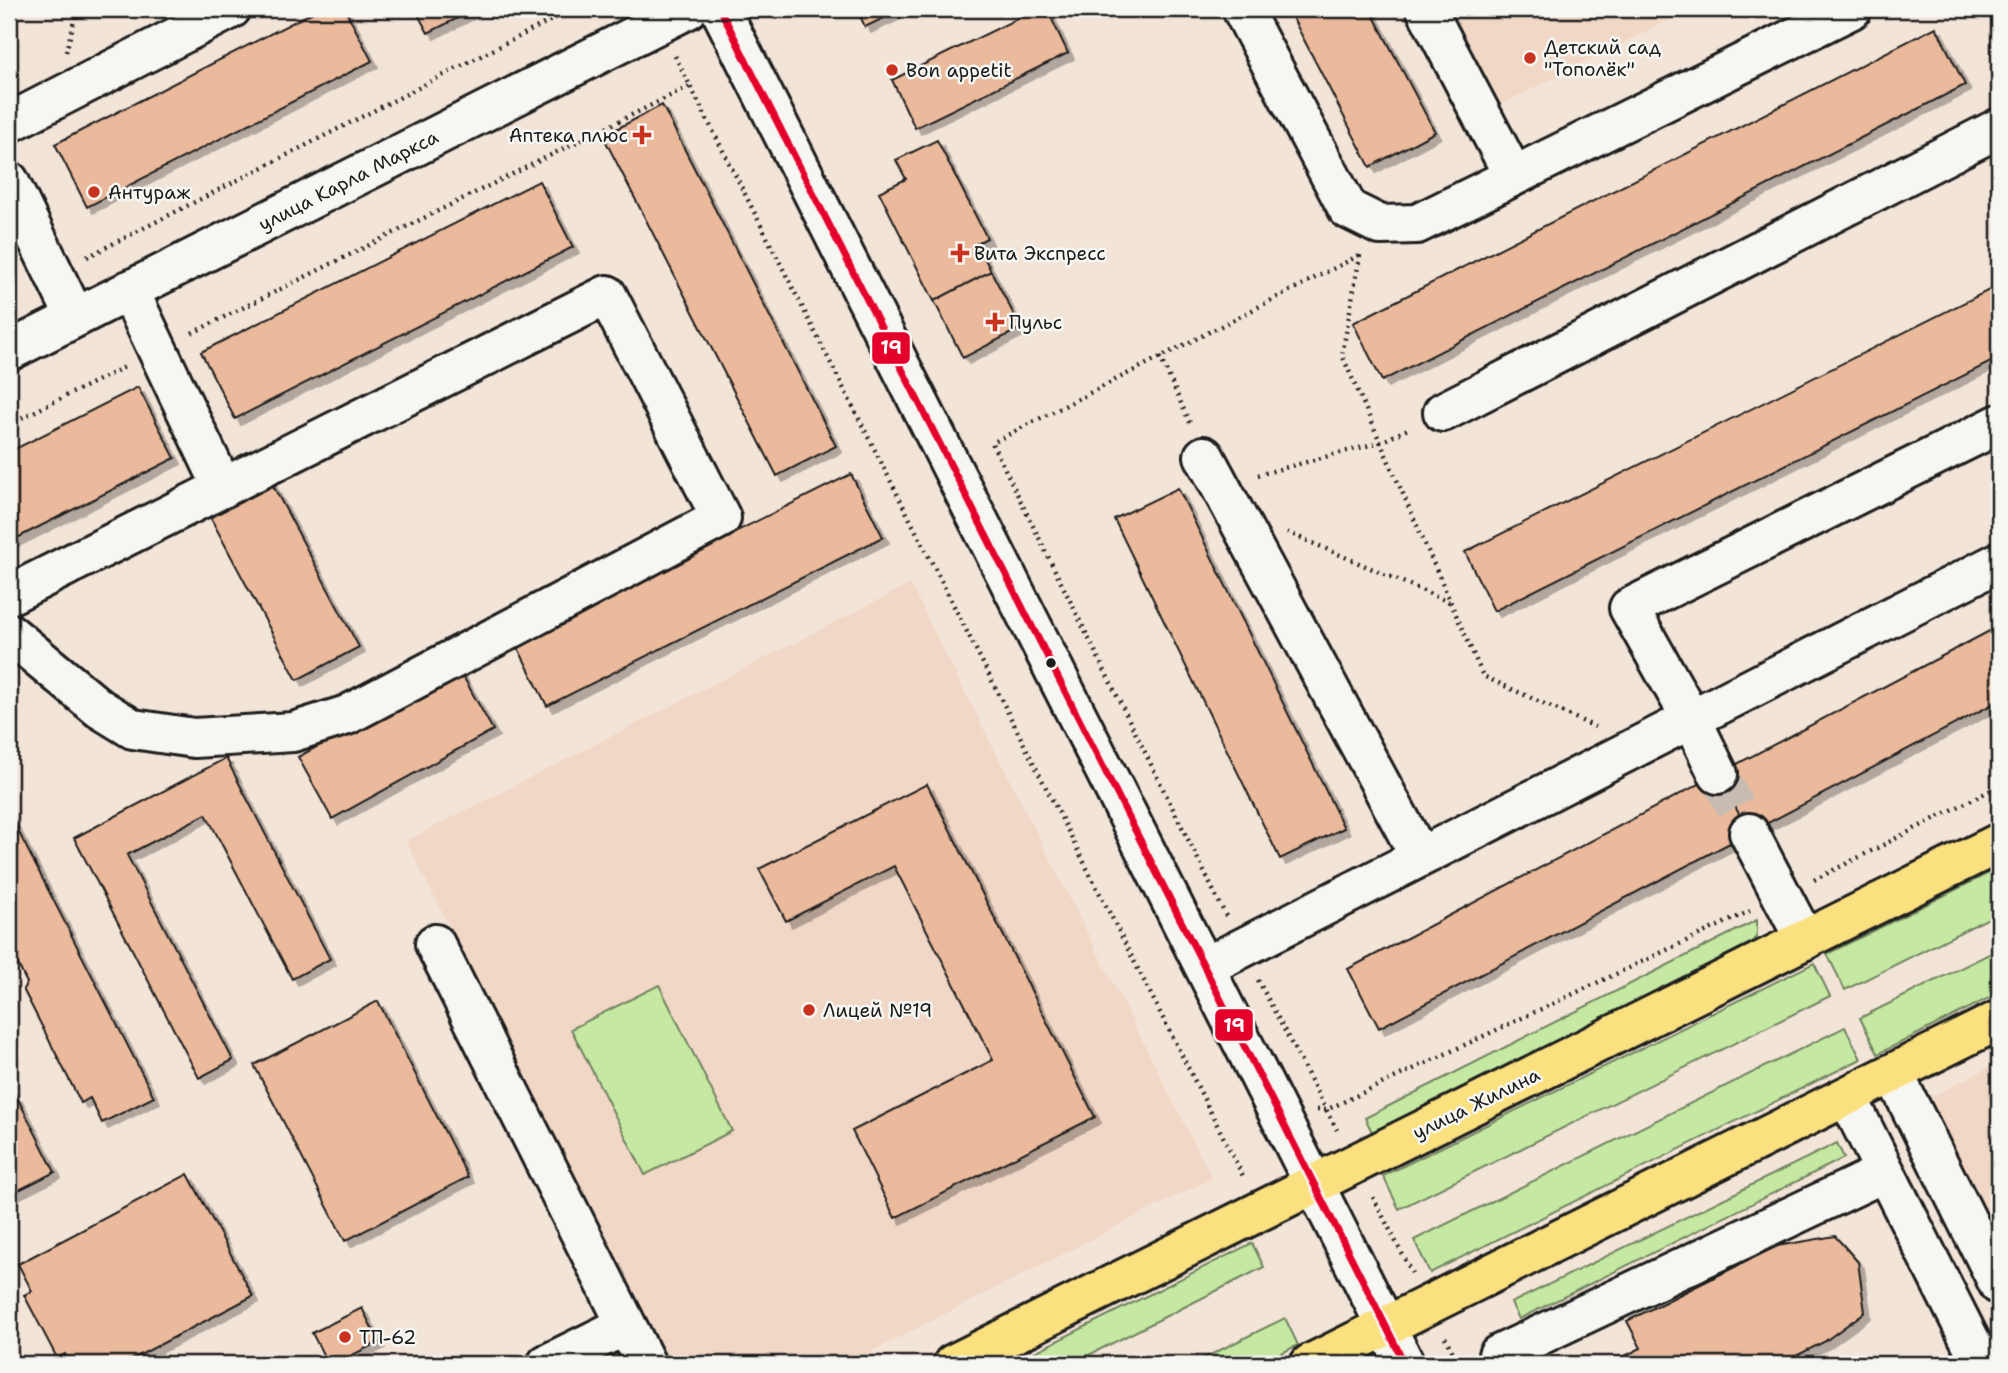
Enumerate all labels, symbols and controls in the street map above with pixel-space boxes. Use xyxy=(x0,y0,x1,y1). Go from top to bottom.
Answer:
place label: Детский сад "Тополёк" xyxy=(1544,35,1661,82)
marker: Детский сад "Тополёк" xyxy=(1522,50,1538,66)
place label: Bon appetit xyxy=(906,58,1012,83)
marker: Bon appetit xyxy=(884,62,900,78)
place label: Аптека плюс xyxy=(509,123,628,148)
street label: улица Карла Маркса xyxy=(254,124,443,237)
marker: Аптека плюс xyxy=(634,127,650,143)
place label: Антураж xyxy=(108,180,190,205)
marker: Антураж xyxy=(86,184,102,200)
place label: Вита Экспресс xyxy=(974,241,1106,266)
marker: Вита Экспресс xyxy=(952,245,968,261)
place label: Пульс xyxy=(1009,310,1062,335)
marker: Пульс xyxy=(987,314,1003,330)
line badge: 19 xyxy=(871,331,911,365)
text: 19 xyxy=(880,335,902,360)
unlabelled marker xyxy=(1044,656,1058,670)
place label: Лицей №19 xyxy=(823,998,932,1023)
marker: Лицей №19 xyxy=(801,1002,817,1018)
line badge: 19 xyxy=(1214,1008,1254,1042)
text: 19 xyxy=(1223,1013,1245,1038)
street label: улица Жилина xyxy=(1409,1062,1544,1145)
place label: ТП-62 xyxy=(359,1325,416,1350)
marker: ТП-62 xyxy=(337,1329,353,1345)

